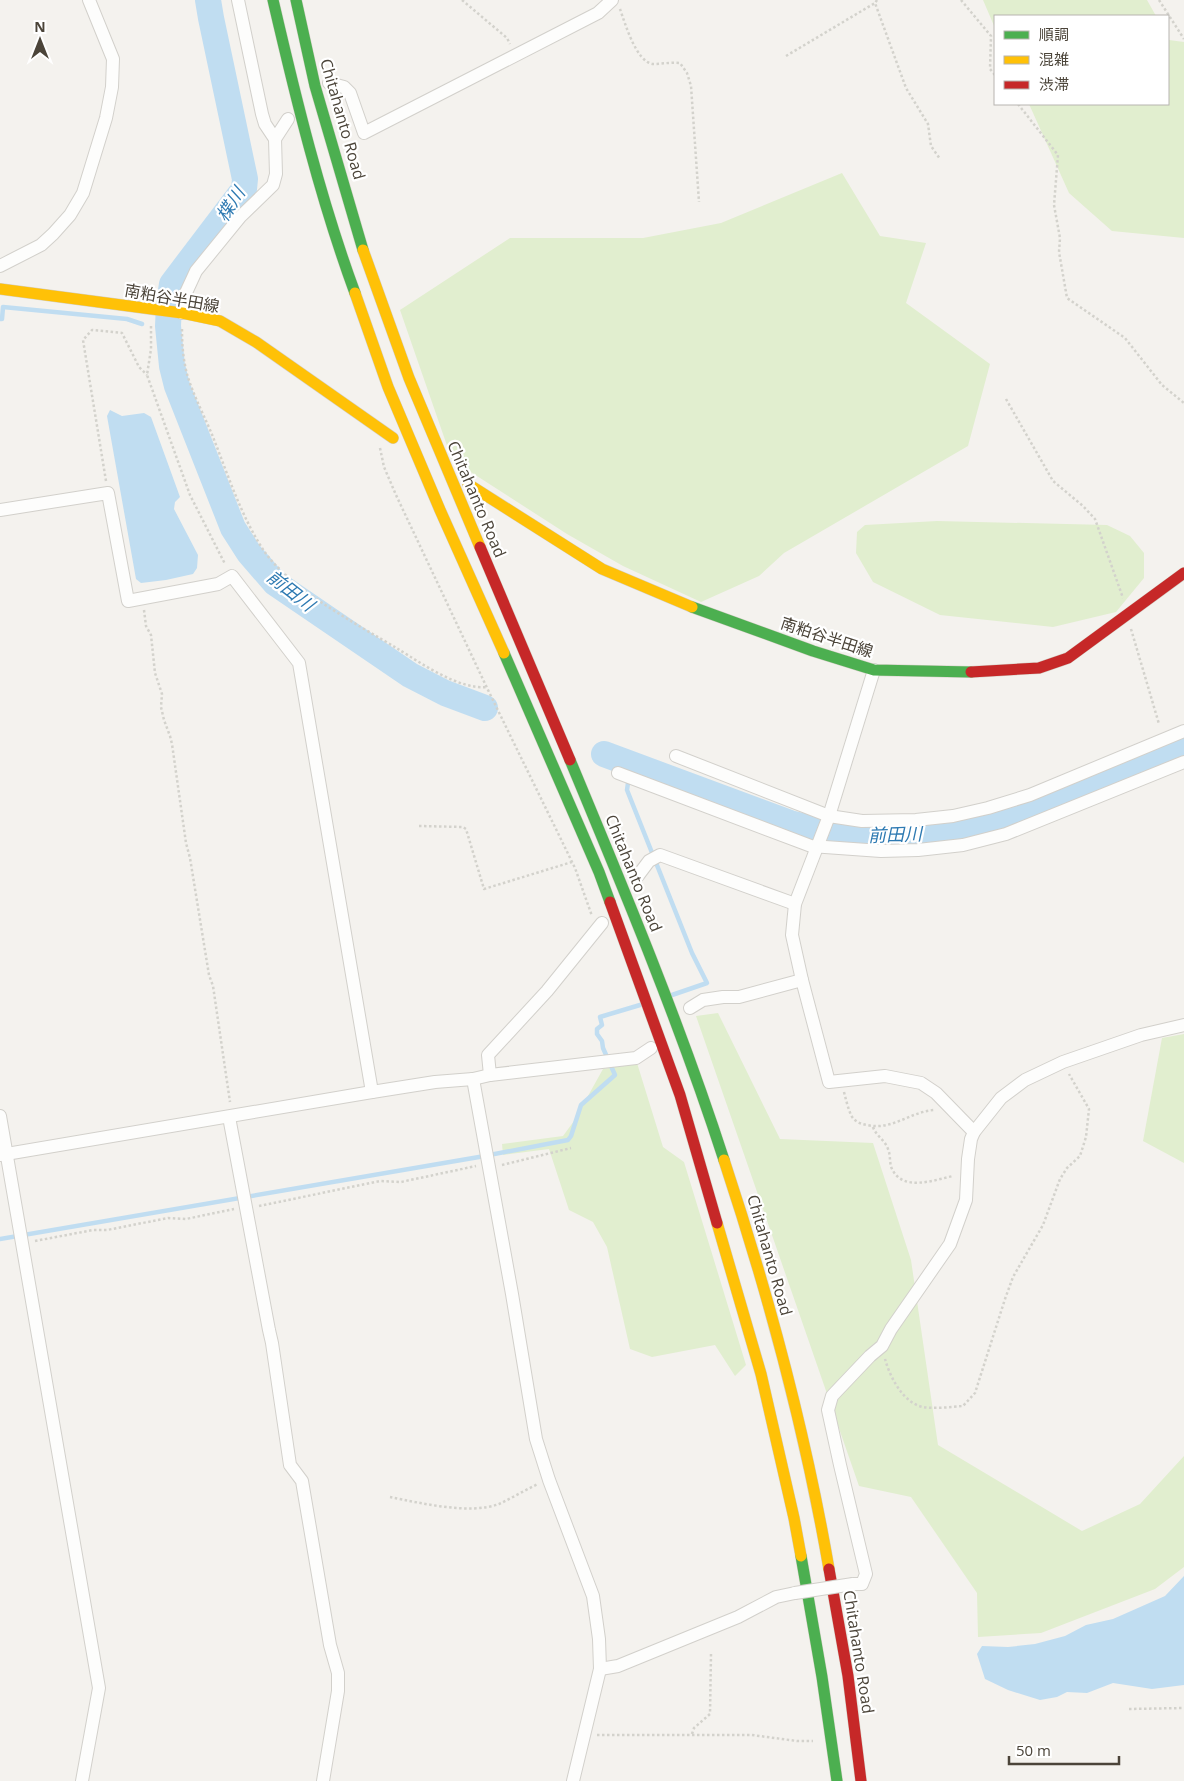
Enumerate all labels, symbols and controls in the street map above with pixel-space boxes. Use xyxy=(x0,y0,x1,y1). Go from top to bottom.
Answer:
north arrow xyxy=(15,15,65,65)
legend xyxy=(994,15,1169,105)
text: N xyxy=(34,17,46,36)
text: 順調 xyxy=(1039,24,1069,44)
text: 混雑 xyxy=(1039,49,1069,69)
street label: Chitahanto Road xyxy=(315,56,371,182)
text: 渋滞 xyxy=(1039,74,1069,94)
water label: 楪川 xyxy=(210,181,251,226)
street label: 南粕谷半田線 xyxy=(123,279,221,317)
street label: Chitahanto Road xyxy=(443,437,511,561)
water label: 前田川 xyxy=(262,564,321,617)
street label: 南粕谷半田線 xyxy=(778,612,876,662)
street label: Chitahanto Road xyxy=(600,811,668,935)
water label: 前田川 xyxy=(868,821,924,847)
street label: Chitahanto Road xyxy=(742,1192,798,1318)
street label: Chitahanto Road xyxy=(838,1589,880,1715)
scale bar xyxy=(1009,1734,1119,1766)
text: 50 m xyxy=(1016,1740,1051,1760)

